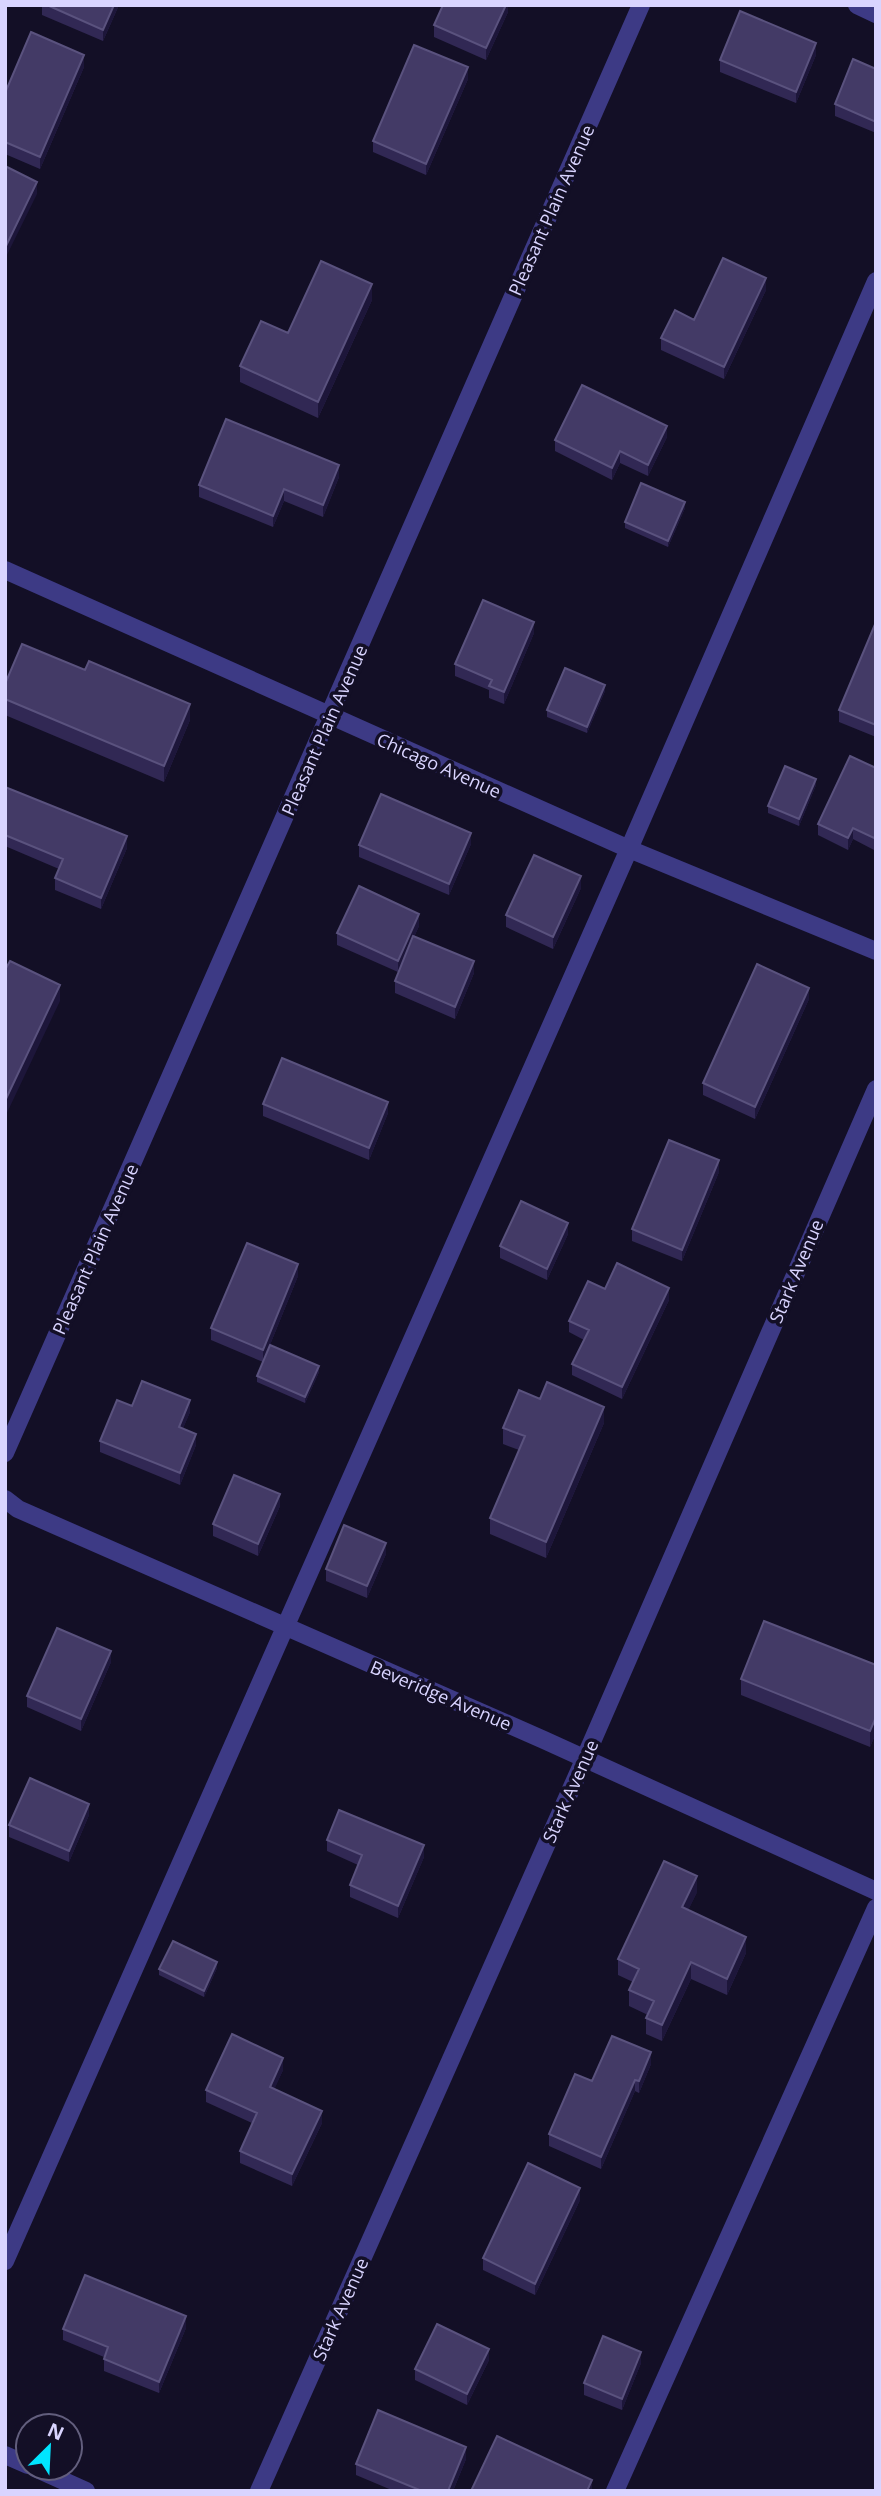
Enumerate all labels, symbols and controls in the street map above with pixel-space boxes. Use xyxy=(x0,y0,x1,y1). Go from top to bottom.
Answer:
street label: Pleasant Plain Avenue xyxy=(503,121,599,299)
street label: Pleasant Plain Avenue xyxy=(276,641,372,819)
street label: Chicago Avenue xyxy=(373,727,505,803)
street label: Pleasant Plain Avenue xyxy=(47,1160,143,1338)
street label: Stark Avenue xyxy=(763,1215,829,1327)
street label: Beveridge Avenue xyxy=(367,1654,515,1736)
street label: Stark Avenue xyxy=(537,1736,603,1846)
street label: Stark Avenue xyxy=(307,2254,373,2364)
north arrow xyxy=(14,2412,84,2482)
text: N xyxy=(44,2416,68,2446)

